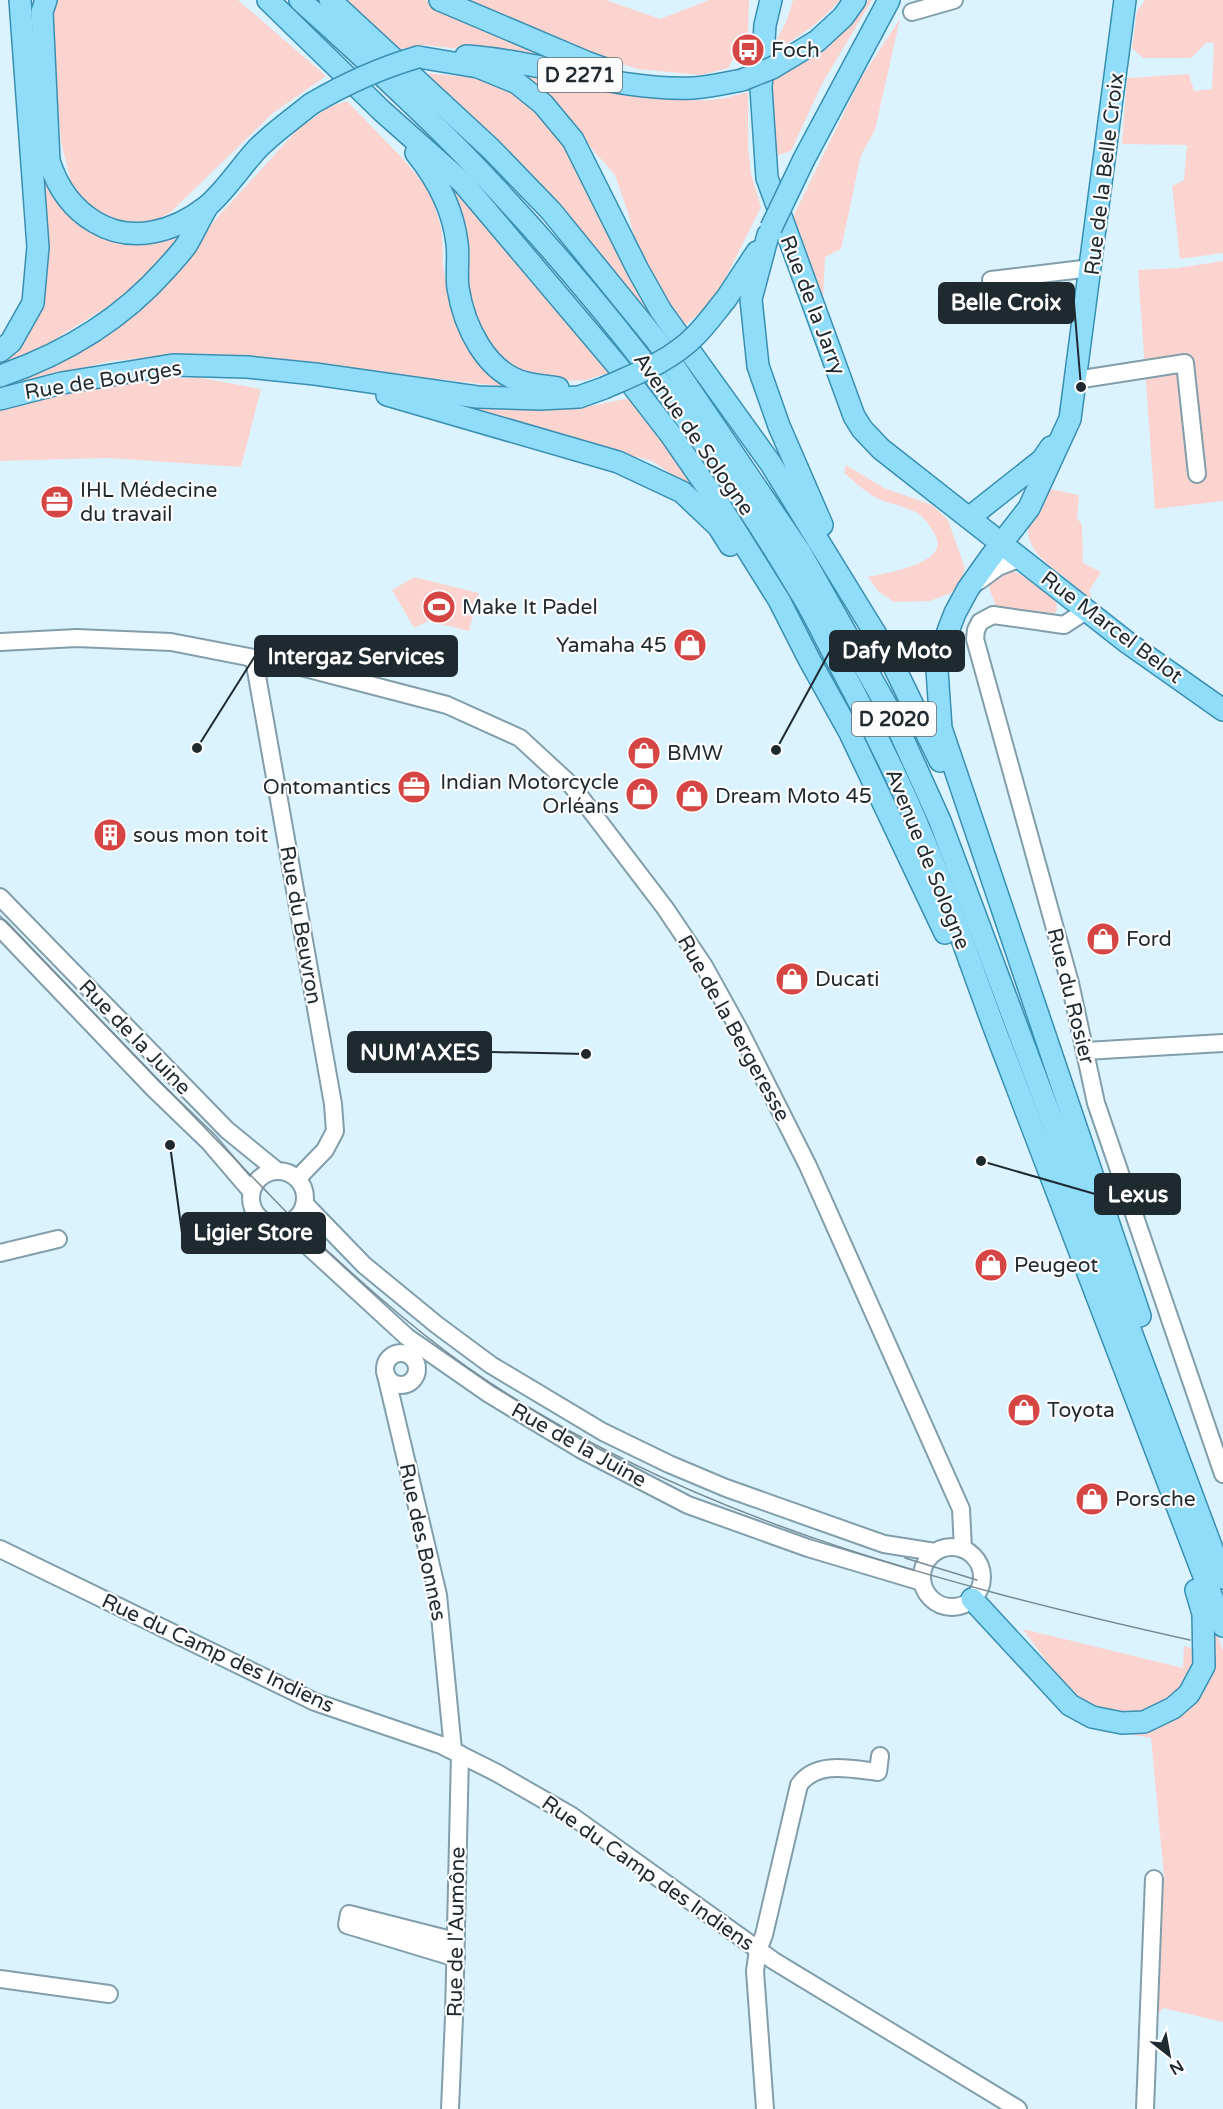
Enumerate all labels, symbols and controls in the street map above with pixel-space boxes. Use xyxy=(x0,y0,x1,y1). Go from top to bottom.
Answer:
bus stop icon: Foch xyxy=(730,32,766,68)
place label: Foch xyxy=(771,38,820,63)
road number: D 2271 xyxy=(538,58,622,92)
street label: Rue de la Belle Croix xyxy=(1080,71,1129,277)
street label: Rue de la Jarry xyxy=(774,232,851,378)
callout: Belle Croix xyxy=(939,283,1074,323)
text: Belle Croix xyxy=(951,290,1061,316)
street label: Avenue de Sologne xyxy=(628,348,759,521)
street label: Rue de Bourges xyxy=(23,356,183,405)
place label: IHL Médecine du travail xyxy=(80,478,218,527)
office icon: IHL Médecine du travail xyxy=(39,484,75,520)
street label: Rue Marcel Belot xyxy=(1036,566,1187,689)
sports icon: Make It Padel xyxy=(421,589,457,625)
place label: Make It Padel xyxy=(462,595,598,620)
shop icon: Yamaha 45 xyxy=(672,627,708,663)
callout: Dafy Moto xyxy=(830,631,964,671)
place label: Yamaha 45 xyxy=(556,633,667,658)
callout: Intergaz Services xyxy=(255,636,457,676)
text: Dafy Moto xyxy=(842,638,952,664)
text: Intergaz Services xyxy=(267,644,445,670)
road number: D 2020 xyxy=(852,702,936,736)
shop icon: BMW xyxy=(626,735,662,771)
place label: BMW xyxy=(667,741,723,766)
street label: Avenue de Sologne xyxy=(880,765,975,953)
office icon: Ontomantics xyxy=(396,769,432,805)
place label: Indian Motorcycle Orléans xyxy=(440,770,619,819)
place label: Ontomantics xyxy=(263,775,391,800)
shop icon: Indian Motorcycle Orléans xyxy=(624,776,660,812)
shop icon: Dream Moto 45 xyxy=(674,778,710,814)
place label: Dream Moto 45 xyxy=(715,784,872,809)
building icon: sous mon toit xyxy=(92,817,128,853)
place label: sous mon toit xyxy=(133,823,268,848)
street label: Rue du Beuvron xyxy=(274,844,327,1006)
shop icon: Ford xyxy=(1085,921,1121,957)
street label: Rue du Rosier xyxy=(1042,925,1100,1067)
place label: Ford xyxy=(1126,927,1172,952)
street label: Rue de la Bergeresse xyxy=(672,931,795,1126)
shop icon: Ducati xyxy=(774,961,810,997)
place label: Ducati xyxy=(815,967,879,992)
street label: Rue de la Juine xyxy=(73,974,196,1100)
callout: NUM'AXES xyxy=(348,1032,491,1072)
text: NUM'AXES xyxy=(360,1040,480,1066)
callout: Lexus xyxy=(1095,1174,1180,1214)
text: Lexus xyxy=(1108,1182,1169,1208)
callout: Ligier Store xyxy=(182,1213,325,1253)
text: Ligier Store xyxy=(193,1220,313,1246)
shop icon: Peugeot xyxy=(973,1247,1009,1283)
place label: Peugeot xyxy=(1014,1253,1098,1278)
shop icon: Toyota xyxy=(1006,1392,1042,1428)
street label: Rue de la Juine xyxy=(507,1398,651,1493)
place label: Toyota xyxy=(1047,1398,1115,1423)
street label: Rue des Bonnes xyxy=(394,1461,451,1623)
shop icon: Porsche xyxy=(1074,1481,1110,1517)
place label: Porsche xyxy=(1115,1487,1196,1512)
street label: Rue du Camp des Indiens xyxy=(98,1589,338,1718)
street label: Rue du Camp des Indiens xyxy=(537,1790,759,1956)
street label: Rue de l'Aumône xyxy=(443,1846,470,2017)
north arrow xyxy=(1139,2025,1199,2085)
text: N xyxy=(1166,2055,1187,2079)

